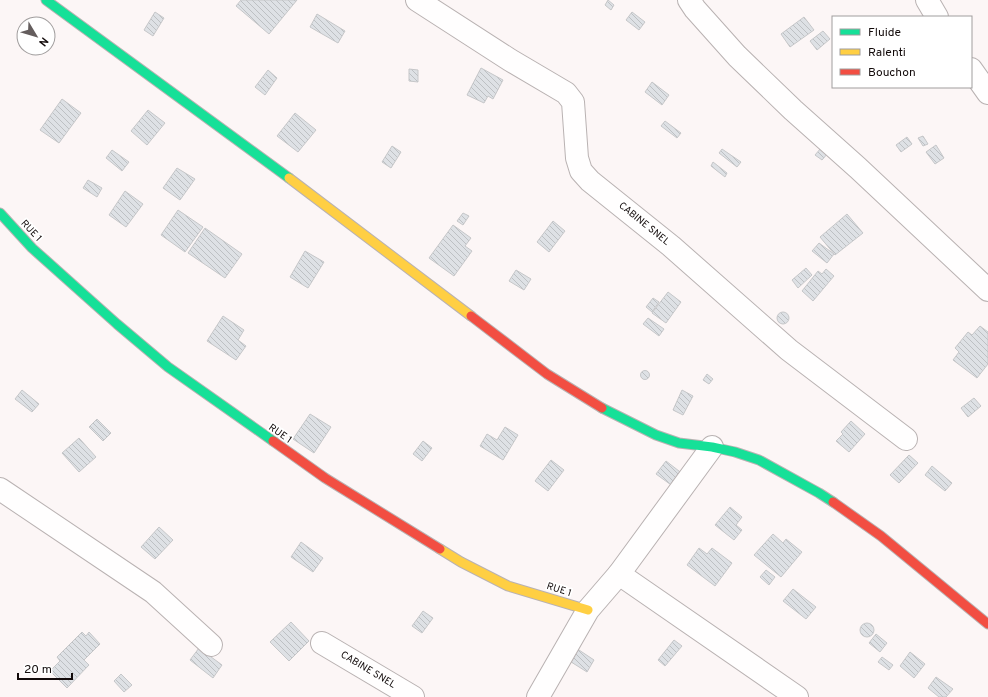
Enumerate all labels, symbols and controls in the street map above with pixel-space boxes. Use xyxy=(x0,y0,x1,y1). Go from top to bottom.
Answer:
north arrow xyxy=(16,16,56,56)
legend xyxy=(832,16,972,88)
text: Fluide xyxy=(868,25,901,41)
text: N xyxy=(35,34,51,49)
text: Ralenti xyxy=(868,45,906,61)
text: Bouchon xyxy=(868,65,916,81)
street label: CABINE SNEL xyxy=(616,199,673,249)
street label: RUE 1 xyxy=(18,217,44,245)
street label: RUE 1 xyxy=(266,421,294,447)
street label: RUE 1 xyxy=(545,580,573,600)
street label: CABINE SNEL xyxy=(338,648,398,692)
scale bar xyxy=(18,655,72,681)
text: 20 m xyxy=(24,662,52,678)

